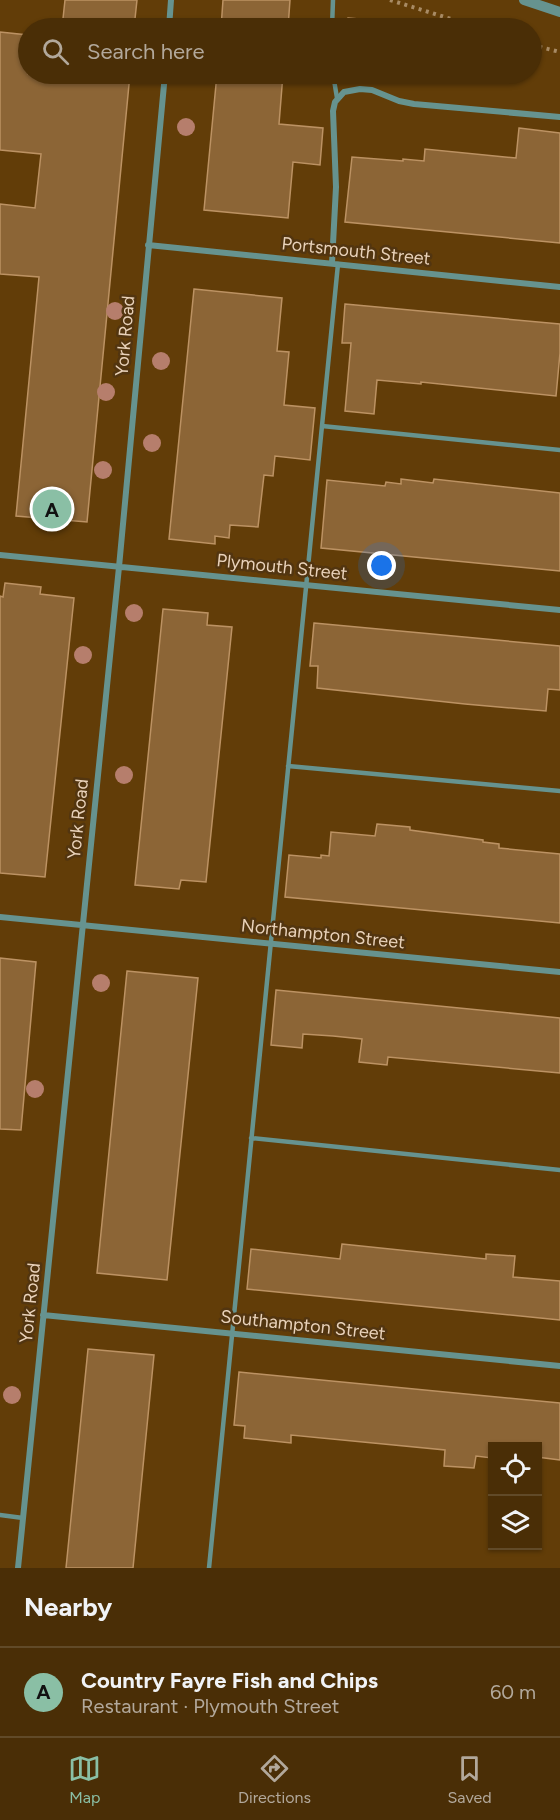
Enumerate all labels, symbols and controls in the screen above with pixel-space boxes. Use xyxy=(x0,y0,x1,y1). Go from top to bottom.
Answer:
search box xyxy=(18,18,542,84)
icon: search xyxy=(39,35,72,68)
text: Search here xyxy=(87,38,205,65)
street label: Portsmouth Street xyxy=(281,232,432,270)
street label: York Road xyxy=(111,295,139,377)
pin: A xyxy=(32,486,72,532)
street label: Plymouth Street xyxy=(216,549,349,585)
your location xyxy=(367,551,396,580)
street label: York Road xyxy=(63,778,93,860)
street label: Northampton Street xyxy=(240,914,406,954)
street label: York Road xyxy=(15,1262,45,1344)
street label: Southampton Street xyxy=(219,1305,387,1345)
map controls xyxy=(488,1442,542,1550)
button: locate xyxy=(488,1442,542,1496)
button: layers xyxy=(488,1496,542,1550)
text: Nearby xyxy=(24,1591,112,1623)
text: Country Fayre Fish and Chips xyxy=(81,1667,378,1694)
text: A xyxy=(36,1680,51,1704)
text: 60 m xyxy=(490,1680,536,1704)
text: Restaurant · Plymouth Street xyxy=(81,1694,339,1718)
tab: Map xyxy=(68,1752,101,1807)
tab: Directions xyxy=(238,1752,311,1807)
tab: Saved xyxy=(448,1752,492,1807)

